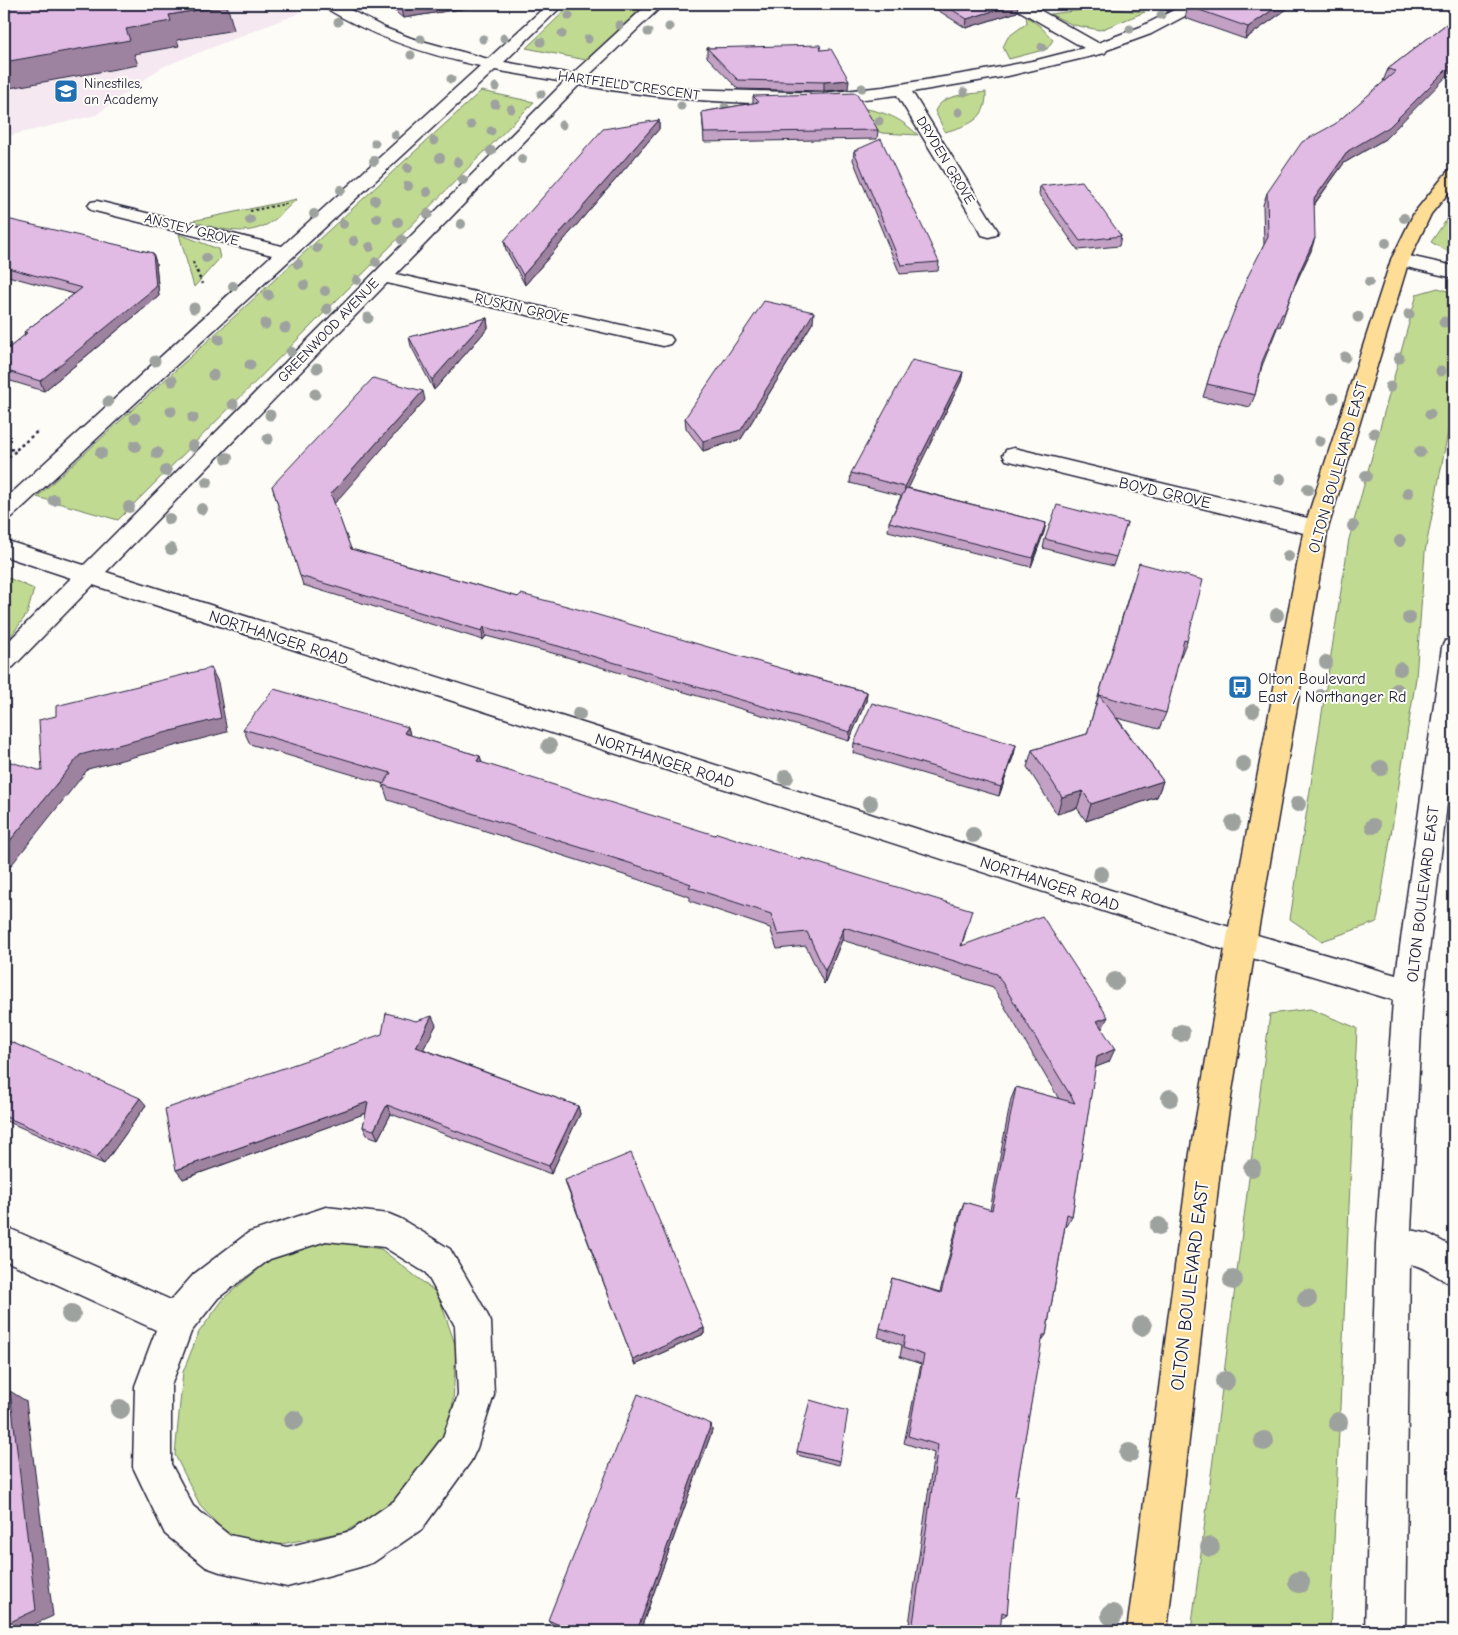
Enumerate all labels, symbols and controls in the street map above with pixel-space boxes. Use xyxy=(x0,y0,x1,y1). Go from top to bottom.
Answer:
street label: HARTFIELD CRESCENT xyxy=(557,67,702,104)
place label: Ninestiles, an Academy xyxy=(84,75,159,108)
school or university icon: Ninestiles, an Academy xyxy=(53,78,79,104)
street label: DRYDEN GROVE xyxy=(913,113,979,207)
street label: ANSTEY GROVE xyxy=(143,210,241,249)
street label: GREENWOOD AVENUE xyxy=(274,275,383,386)
street label: RUSKIN GROVE xyxy=(473,289,571,328)
street label: OLTON BOULEVARD EAST xyxy=(1305,379,1371,555)
street label: BOYD GROVE xyxy=(1117,474,1213,512)
street label: NORTHANGER ROAD xyxy=(207,607,351,669)
place label: Olton Boulevard East / Northanger Rd xyxy=(1258,670,1406,706)
bus stop icon: Olton Boulevard East / Northanger Rd xyxy=(1227,674,1253,700)
street label: NORTHANGER ROAD xyxy=(593,730,737,792)
street label: OLTON BOULEVARD EAST xyxy=(1403,804,1443,983)
street label: NORTHANGER ROAD xyxy=(978,853,1122,915)
street label: OLTON BOULEVARD EAST xyxy=(1166,1180,1214,1392)

